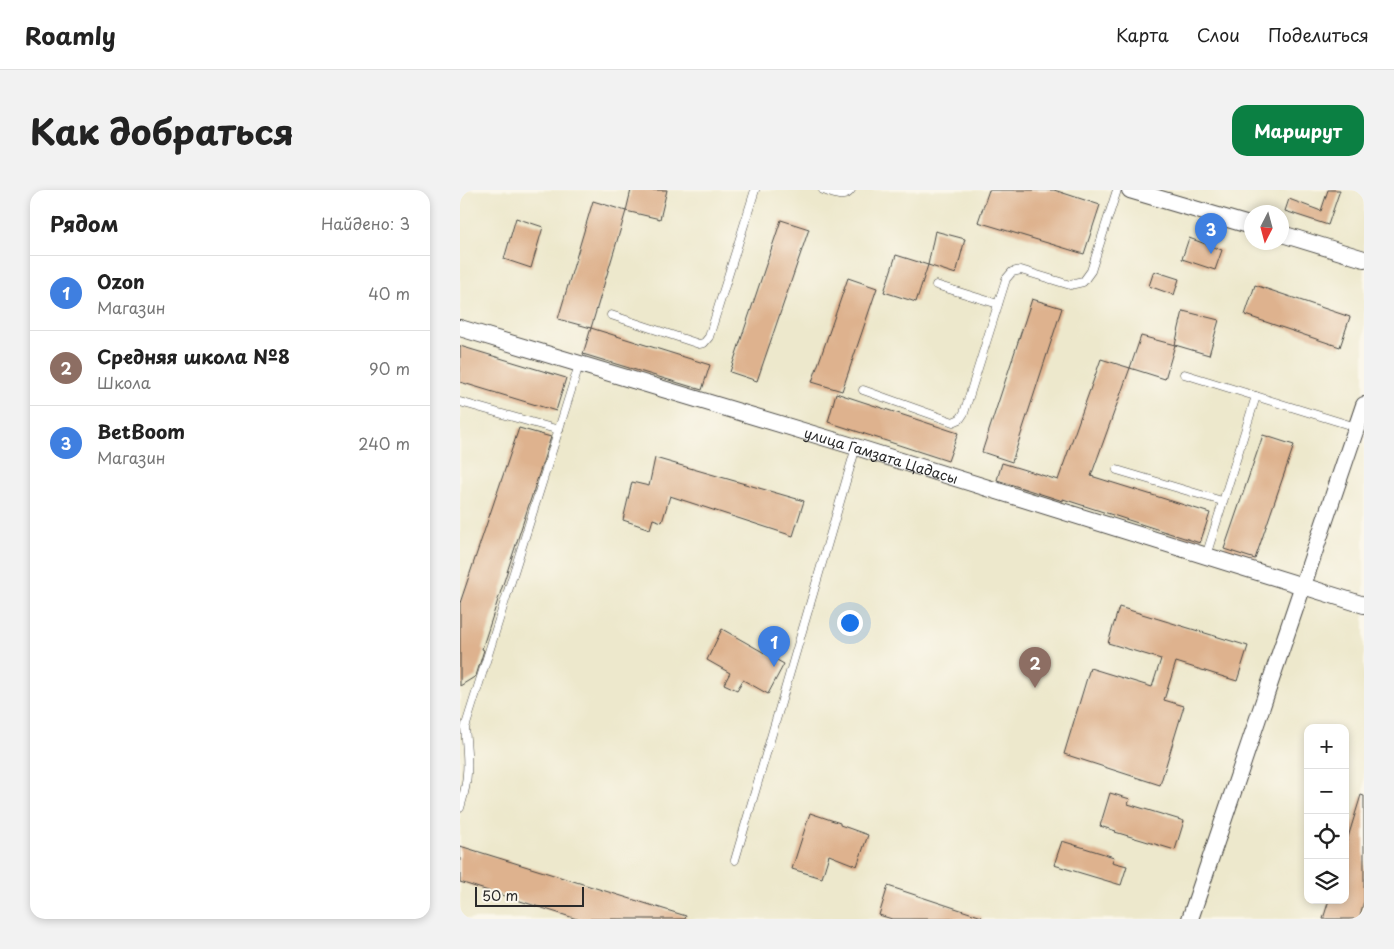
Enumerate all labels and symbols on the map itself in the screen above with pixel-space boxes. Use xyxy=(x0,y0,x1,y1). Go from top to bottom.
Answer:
north arrow xyxy=(1244,205,1289,250)
pin: 3 xyxy=(1195,213,1227,254)
street label: улица Гамзата Цадасы xyxy=(802,422,961,489)
your location xyxy=(837,610,863,636)
pin: 1 xyxy=(758,626,790,667)
pin: 2 xyxy=(1019,647,1051,688)
scale bar xyxy=(475,884,584,907)

